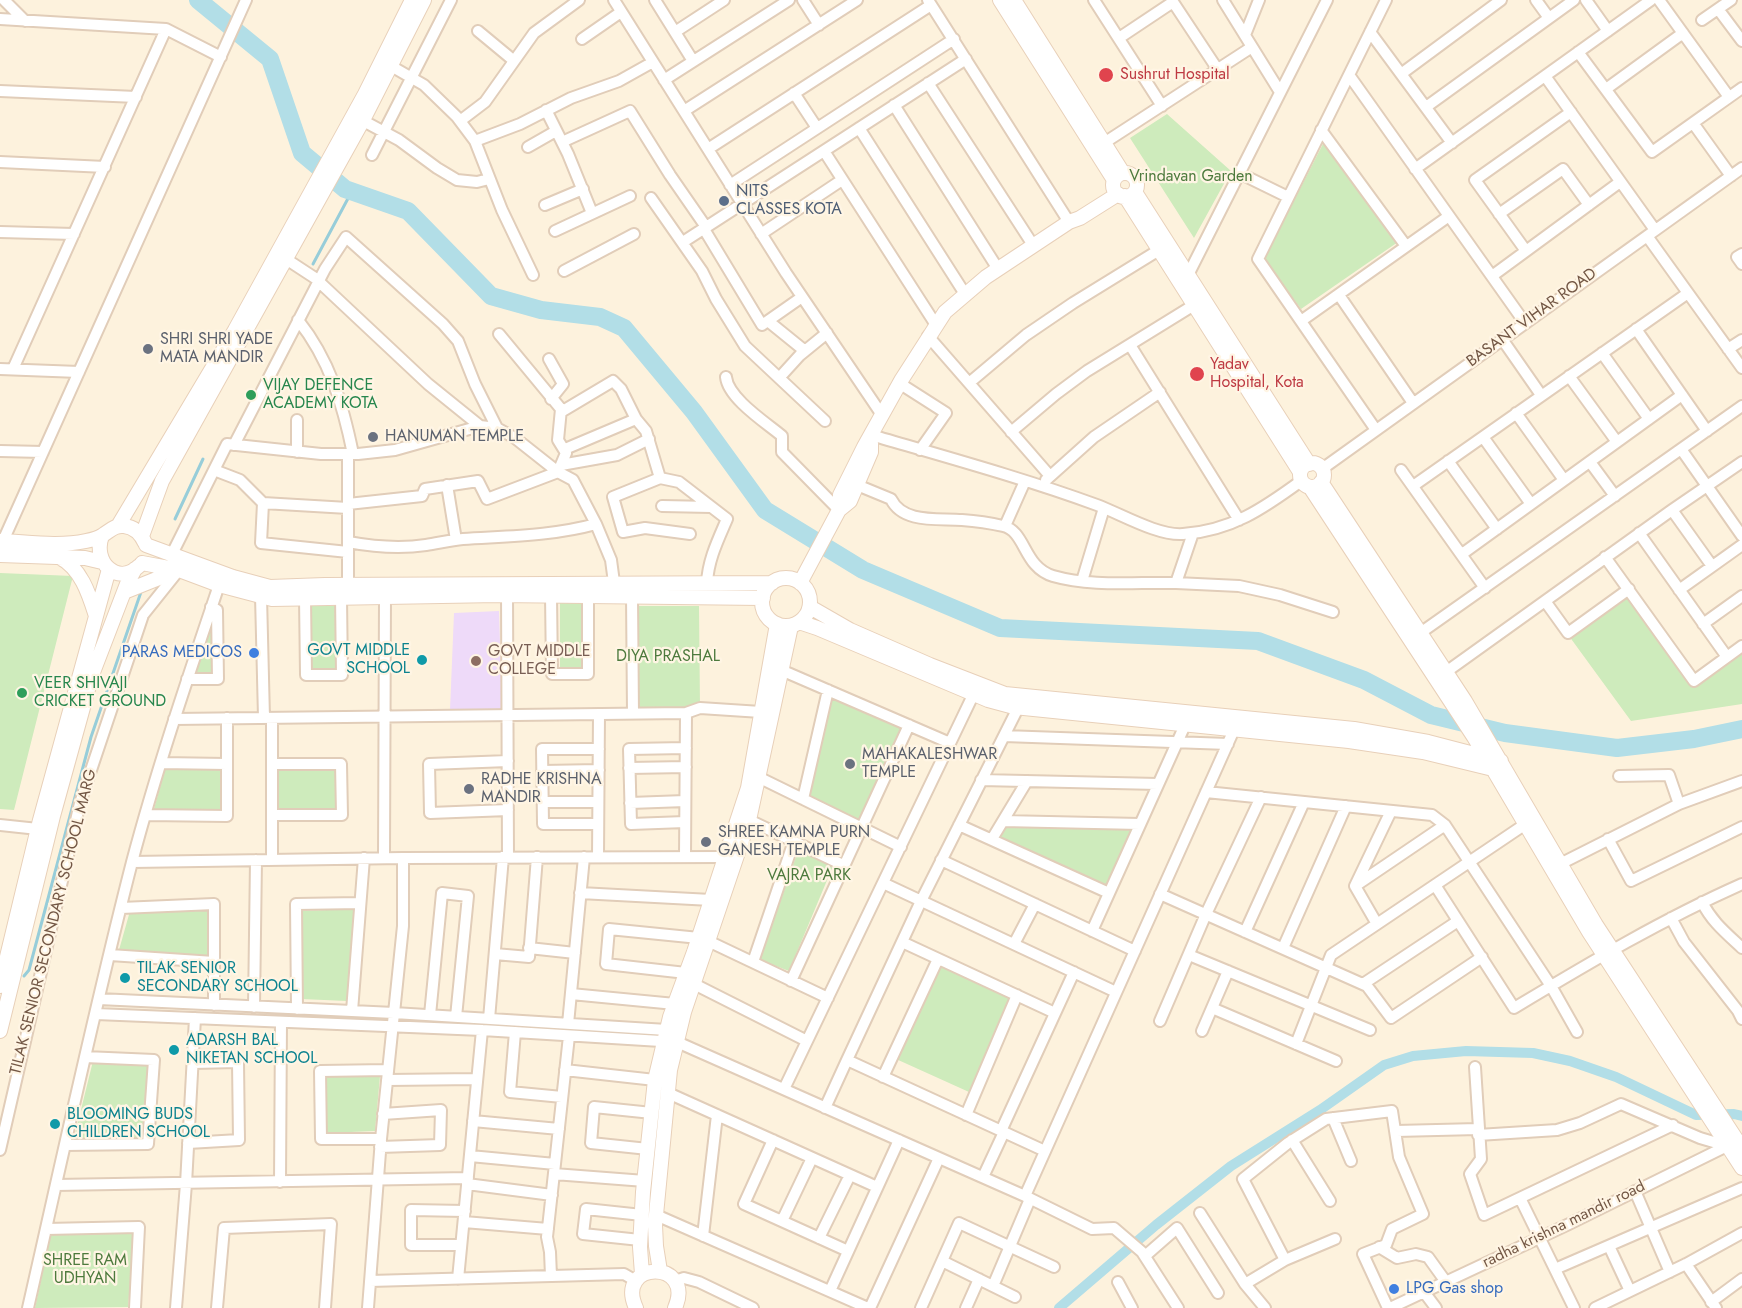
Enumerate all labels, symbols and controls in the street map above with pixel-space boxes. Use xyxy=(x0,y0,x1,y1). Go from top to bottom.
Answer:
place label: Sushrut Hospital xyxy=(1120,65,1230,85)
marker: Sushrut Hospital xyxy=(1097,66,1115,84)
park label: Vrindavan Garden xyxy=(1129,167,1253,187)
place label: NITS CLASSES KOTA xyxy=(736,182,842,220)
marker: NITS CLASSES KOTA xyxy=(717,194,731,208)
street label: BASANT VIHAR ROAD xyxy=(1463,264,1601,372)
place label: SHRI SHRI YADE MATA MANDIR xyxy=(160,330,273,368)
marker: SHRI SHRI YADE MATA MANDIR xyxy=(141,342,155,356)
place label: Yadav Hospital, Kota xyxy=(1210,355,1304,393)
marker: Yadav Hospital, Kota xyxy=(1188,365,1206,383)
place label: VIJAY DEFENCE ACADEMY KOTA xyxy=(263,376,378,414)
marker: VIJAY DEFENCE ACADEMY KOTA xyxy=(244,388,258,402)
place label: HANUMAN TEMPLE xyxy=(385,427,524,447)
marker: HANUMAN TEMPLE xyxy=(366,430,380,444)
place label: GOVT MIDDLE SCHOOL xyxy=(307,641,410,679)
place label: GOVT MIDDLE COLLEGE xyxy=(488,642,591,680)
place label: PARAS MEDICOS xyxy=(122,643,242,663)
marker: PARAS MEDICOS xyxy=(247,646,261,660)
park label: DIYA PRASHAL xyxy=(616,647,720,667)
marker: GOVT MIDDLE SCHOOL xyxy=(415,653,429,667)
marker: GOVT MIDDLE COLLEGE xyxy=(469,654,483,668)
place label: VEER SHIVAJI CRICKET GROUND xyxy=(34,674,166,712)
marker: VEER SHIVAJI CRICKET GROUND xyxy=(15,686,29,700)
place label: MAHAKALESHWAR TEMPLE xyxy=(862,745,997,783)
marker: MAHAKALESHWAR TEMPLE xyxy=(843,757,857,771)
street label: TILAK SENIOR SECONDARY SCHOOL MARG xyxy=(7,767,101,1077)
place label: RADHE KRISHNA MANDIR xyxy=(481,770,602,808)
marker: RADHE KRISHNA MANDIR xyxy=(462,782,476,796)
place label: SHREE KAMNA PURN GANESH TEMPLE xyxy=(718,823,870,861)
marker: SHREE KAMNA PURN GANESH TEMPLE xyxy=(699,835,713,849)
park label: VAJRA PARK xyxy=(767,866,851,886)
place label: TILAK SENIOR SECONDARY SCHOOL xyxy=(137,959,298,997)
marker: TILAK SENIOR SECONDARY SCHOOL xyxy=(118,971,132,985)
place label: ADARSH BAL NIKETAN SCHOOL xyxy=(186,1031,317,1069)
marker: ADARSH BAL NIKETAN SCHOOL xyxy=(167,1043,181,1057)
place label: BLOOMING BUDS CHILDREN SCHOOL xyxy=(67,1105,210,1143)
marker: BLOOMING BUDS CHILDREN SCHOOL xyxy=(48,1117,62,1131)
street label: radha krishna mandir road xyxy=(1480,1177,1648,1273)
park label: SHREE RAM UDHYAN xyxy=(43,1251,127,1289)
place label: LPG Gas shop xyxy=(1406,1279,1503,1299)
marker: LPG Gas shop xyxy=(1387,1282,1401,1296)

